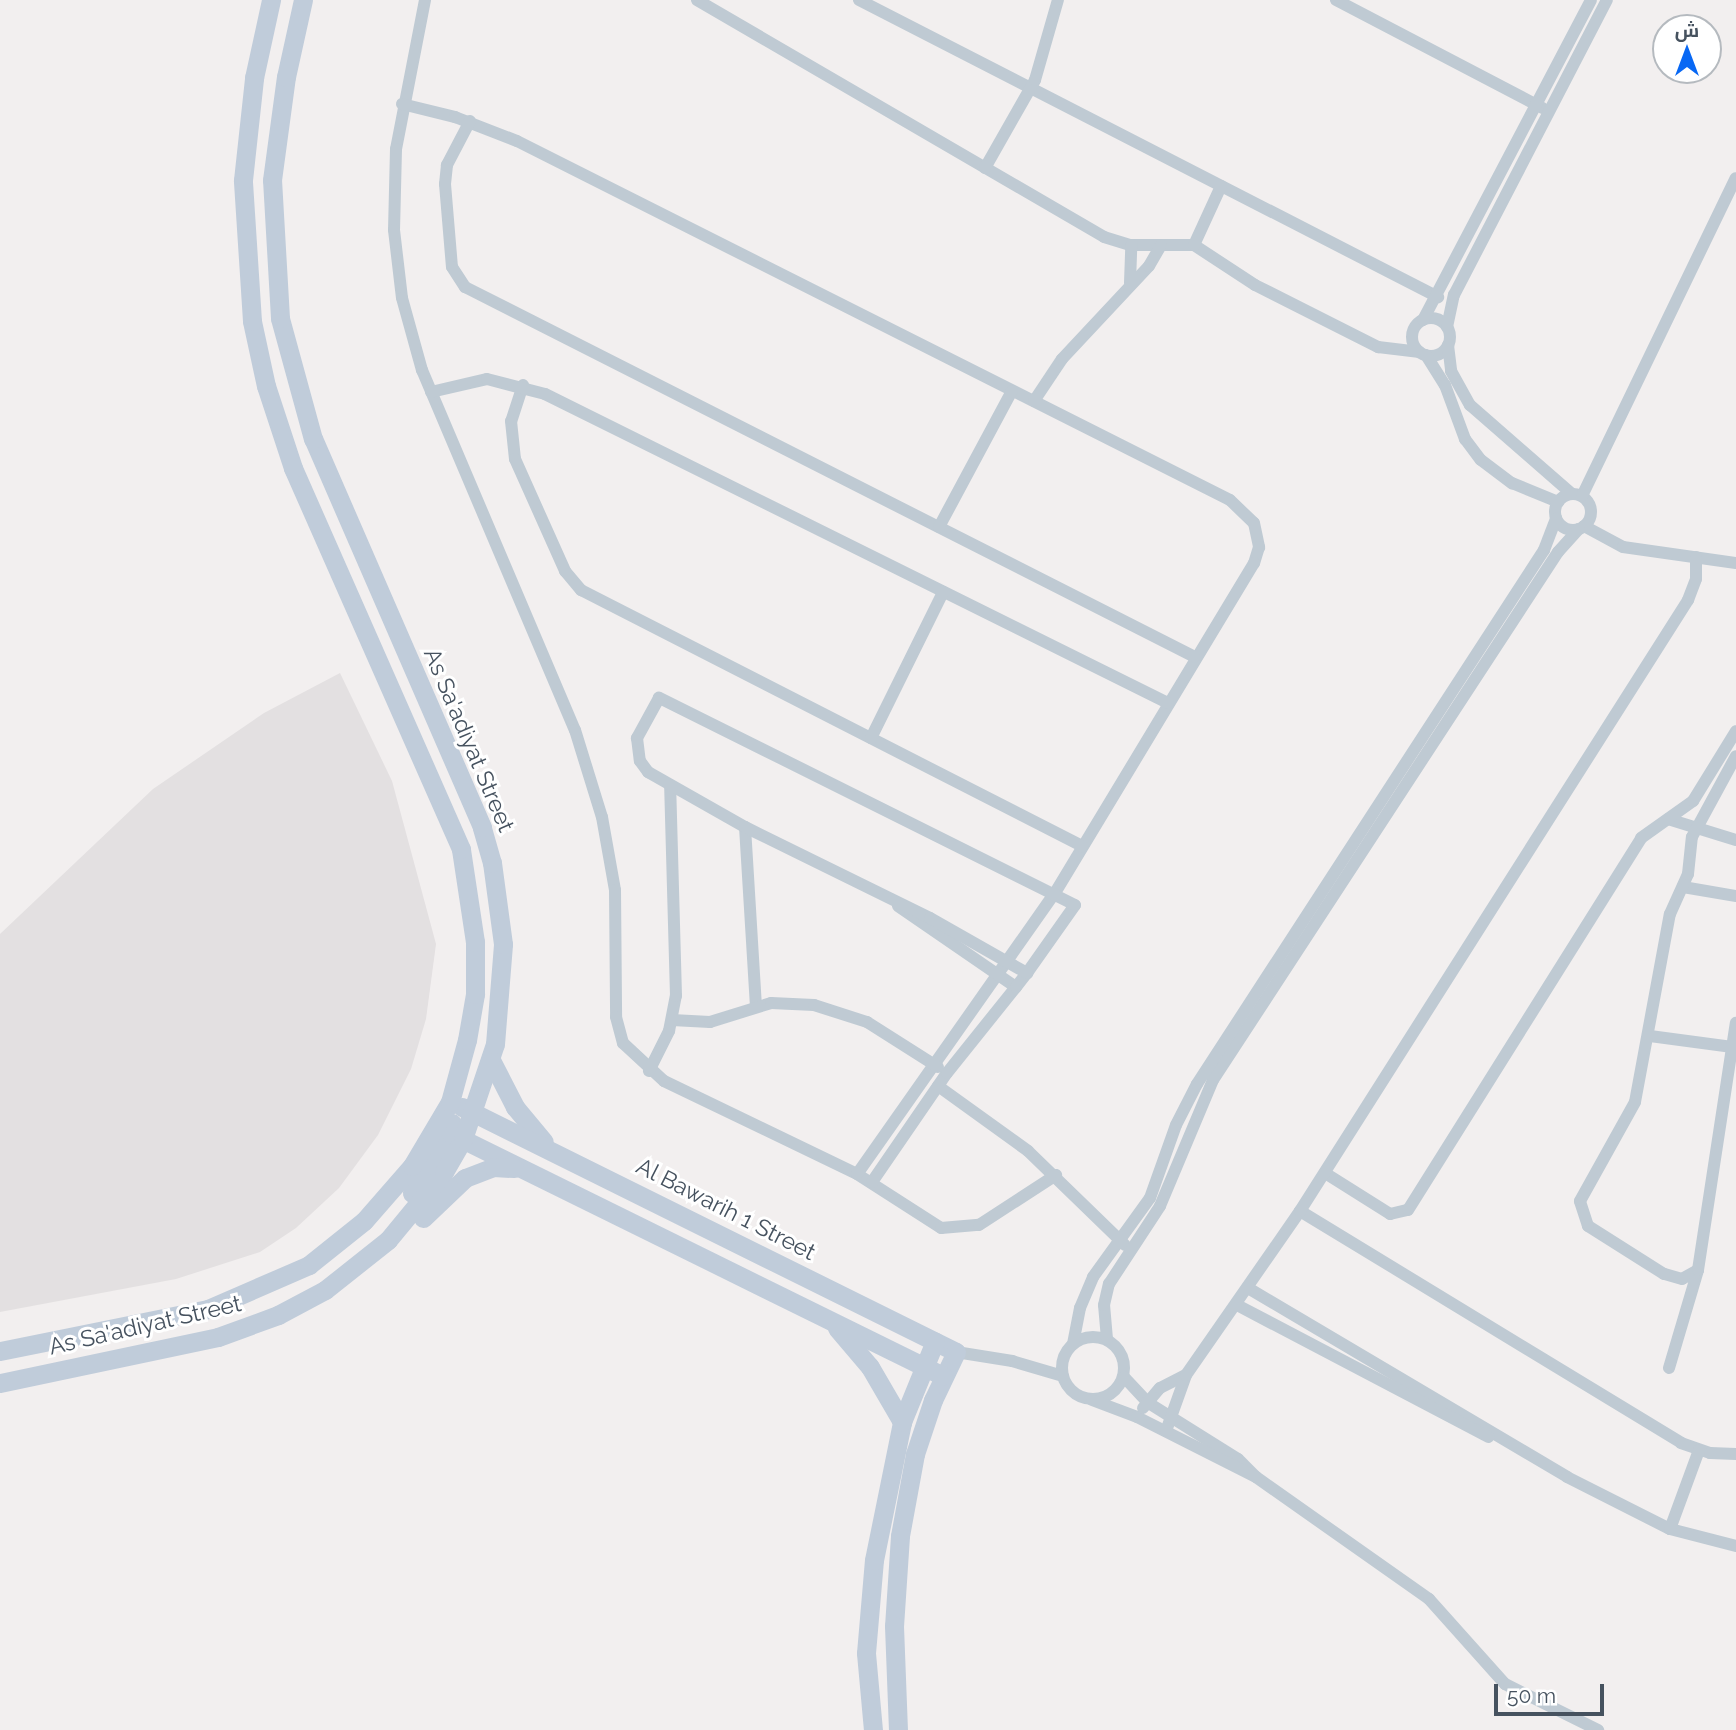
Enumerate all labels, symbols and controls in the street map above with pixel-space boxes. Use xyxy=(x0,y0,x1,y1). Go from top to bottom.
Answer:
north arrow xyxy=(1652,14,1722,84)
text: ش xyxy=(1675,19,1699,41)
street label: As Sa'adiyat Street xyxy=(418,644,520,836)
street label: Al Bawarih 1 Street xyxy=(632,1152,820,1266)
street label: As Sa'adiyat Street xyxy=(46,1289,244,1361)
scale bar xyxy=(1498,1670,1608,1714)
text: 50 m xyxy=(1507,1683,1556,1708)

